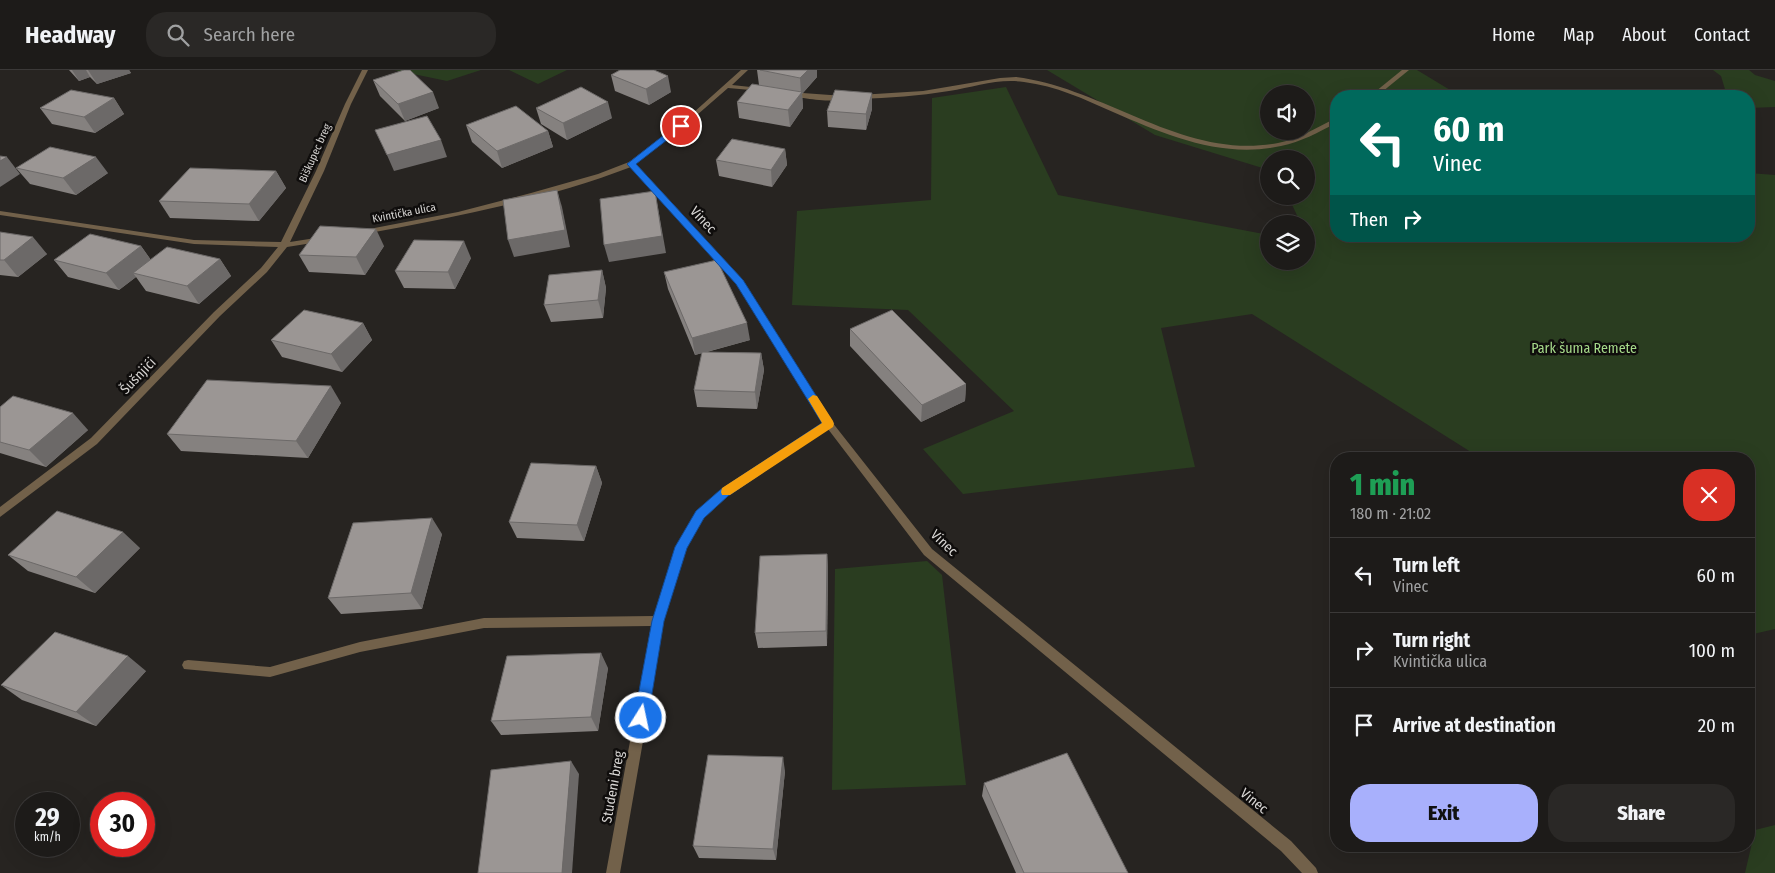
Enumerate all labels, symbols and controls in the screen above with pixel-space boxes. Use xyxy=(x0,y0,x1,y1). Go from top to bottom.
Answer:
search box xyxy=(146,12,496,57)
text: Headway xyxy=(25,21,116,49)
icon: search xyxy=(164,21,192,49)
text: Search here xyxy=(204,23,295,46)
text: Home xyxy=(1492,24,1535,46)
text: Map xyxy=(1563,24,1594,46)
text: About xyxy=(1622,24,1666,46)
text: Contact xyxy=(1694,24,1750,46)
map controls xyxy=(1260,85,1315,270)
button: sound xyxy=(1260,85,1315,140)
pin xyxy=(660,105,702,147)
text: 60 m xyxy=(1433,108,1504,150)
icon: left xyxy=(1350,110,1415,175)
icon: arrive xyxy=(667,112,695,140)
street label: Biškupec breg xyxy=(296,121,334,184)
button: search xyxy=(1260,150,1315,205)
text: Vinec xyxy=(1433,150,1482,177)
street label: Kvintička ulica xyxy=(371,200,437,226)
street label: Vinec xyxy=(686,203,720,237)
icon: right xyxy=(1398,205,1426,233)
text: Then xyxy=(1350,208,1388,231)
button: layers xyxy=(1260,215,1315,270)
park label: Park šuma Remete xyxy=(1531,340,1637,357)
street label: Šušnjići xyxy=(116,354,159,398)
text: 1 min xyxy=(1350,467,1415,503)
button: close xyxy=(1683,469,1735,521)
text: 180 m · 21:02 xyxy=(1350,504,1431,523)
street label: Vinec xyxy=(927,526,961,560)
text: Turn left xyxy=(1393,554,1460,577)
icon: left xyxy=(1350,561,1378,589)
text: 60 m xyxy=(1697,564,1735,587)
text: Vinec xyxy=(1393,577,1428,596)
text: Turn right xyxy=(1393,629,1470,652)
icon: right xyxy=(1350,636,1378,664)
text: 100 m xyxy=(1689,639,1735,662)
text: Kvintička ulica xyxy=(1393,652,1487,671)
position arrow xyxy=(614,691,666,743)
icon: arrive xyxy=(1350,711,1378,739)
text: Arrive at destination xyxy=(1393,714,1556,737)
text: 20 m xyxy=(1698,714,1735,737)
street label: Studeni breg xyxy=(598,749,628,824)
button: Exit xyxy=(1350,784,1538,842)
button: Share xyxy=(1548,784,1735,842)
street label: Vinec xyxy=(1237,785,1271,817)
speed limit sign: 30 xyxy=(90,792,155,857)
text: 29 xyxy=(35,803,60,833)
text: km/h xyxy=(34,830,61,844)

